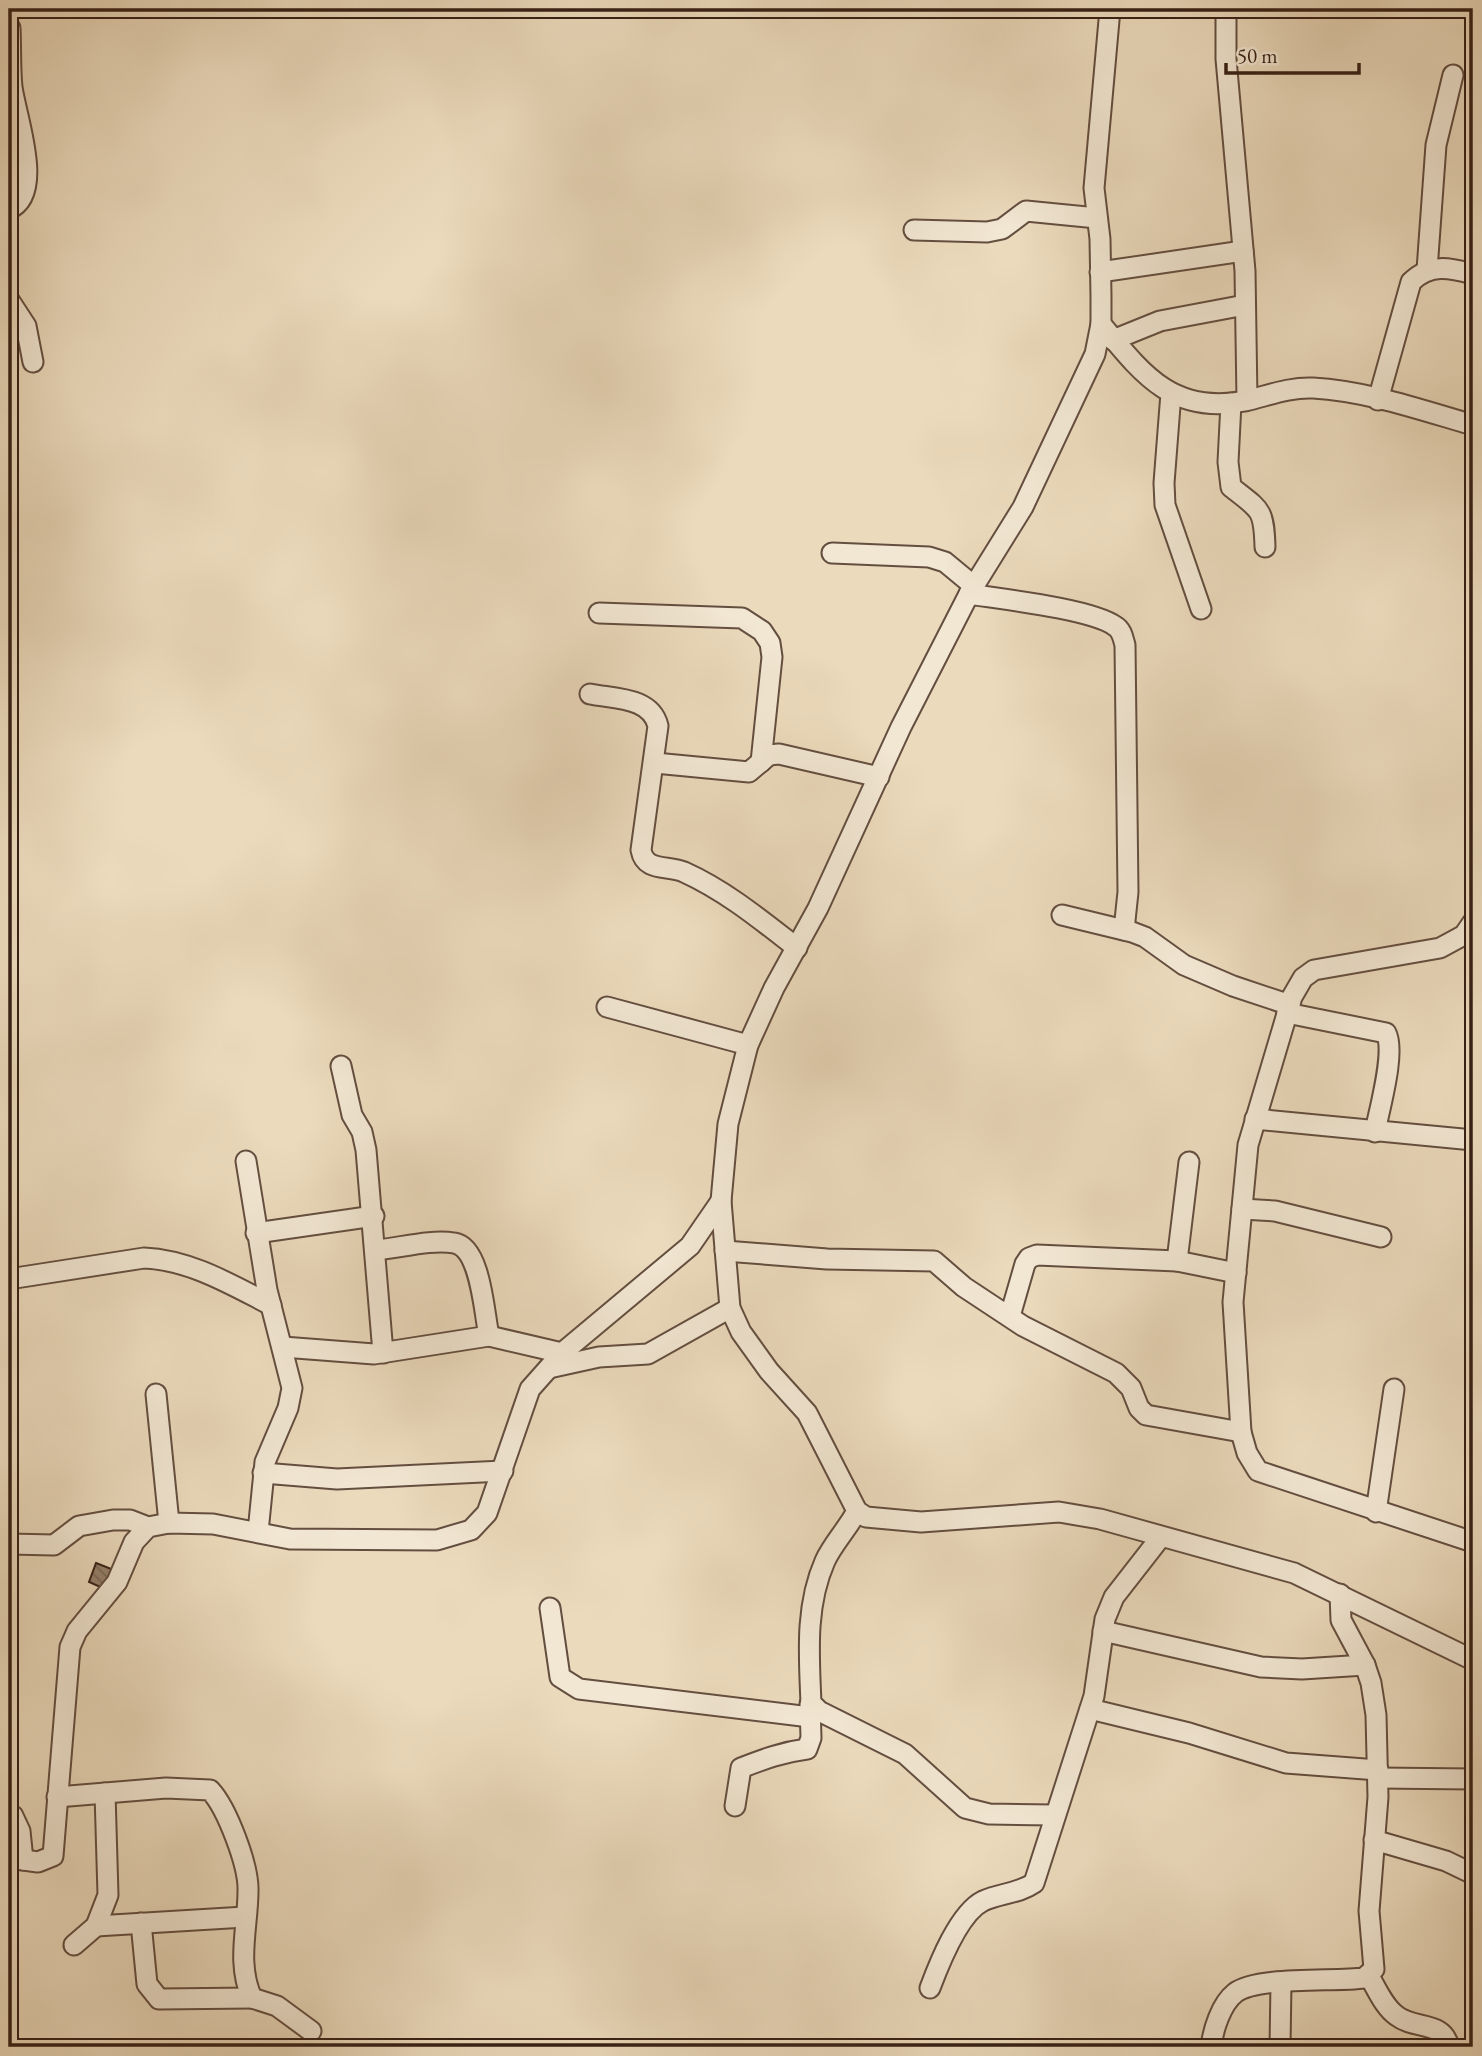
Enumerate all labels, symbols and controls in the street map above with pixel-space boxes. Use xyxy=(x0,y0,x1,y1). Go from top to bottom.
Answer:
scale bar xyxy=(1226,32,1360,76)
text: 50 m xyxy=(1237,42,1278,69)

